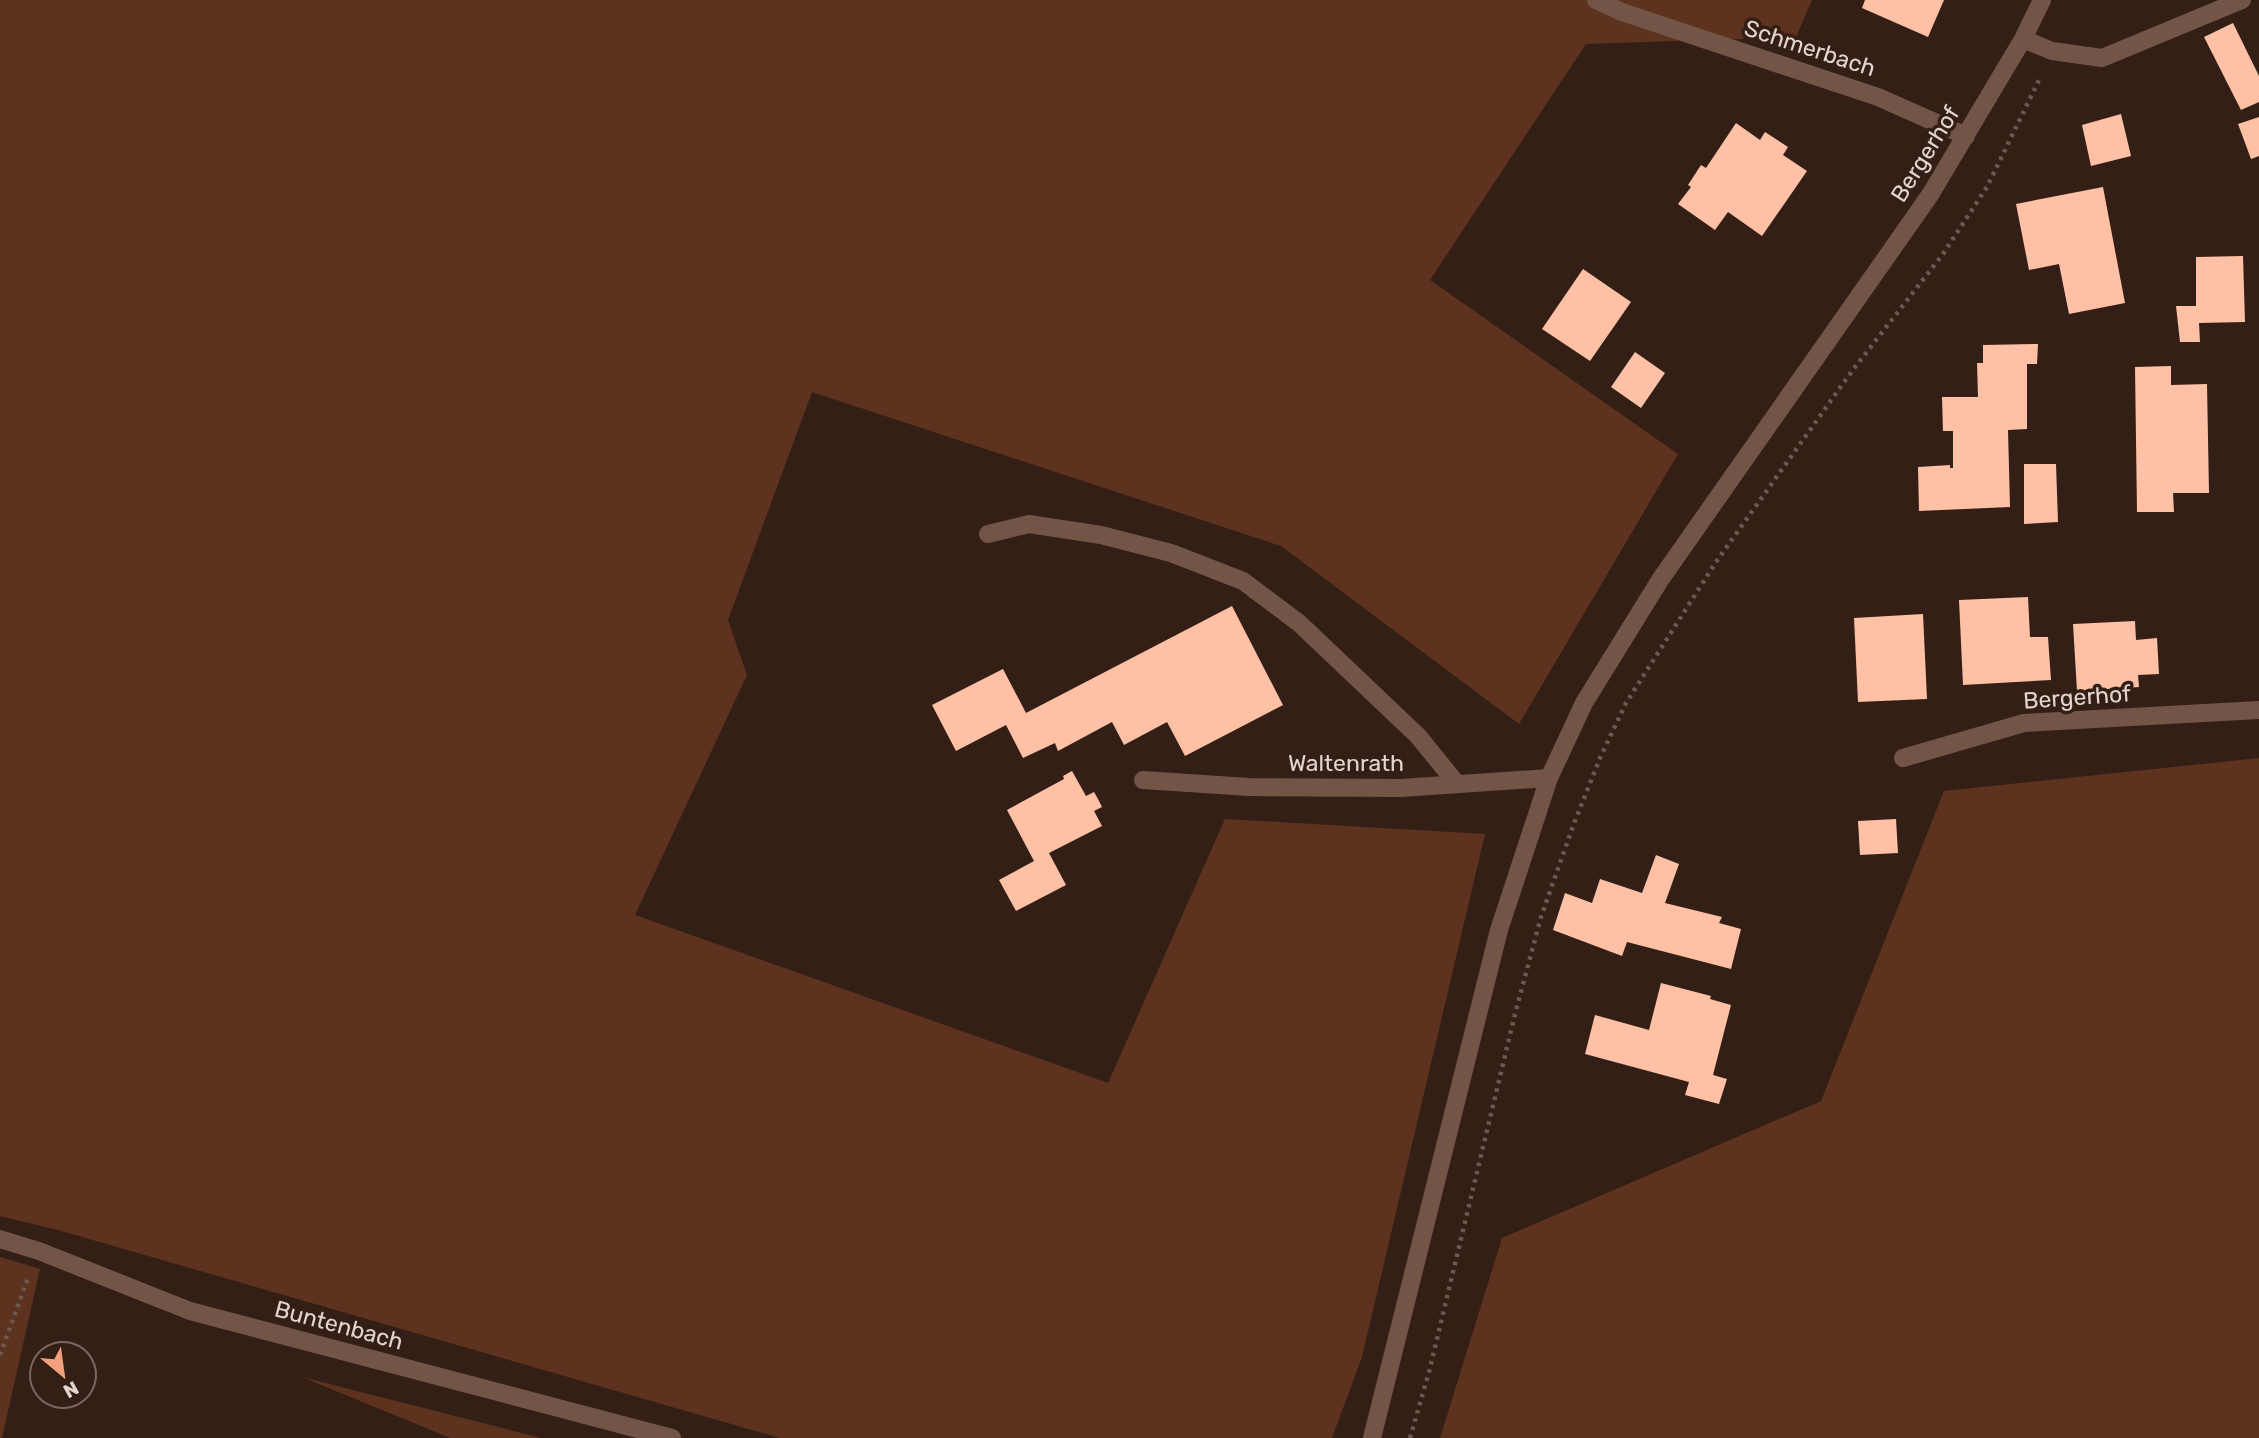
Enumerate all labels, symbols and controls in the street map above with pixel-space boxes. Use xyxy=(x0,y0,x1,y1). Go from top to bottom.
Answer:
street label: Schmerbach xyxy=(1741,14,1879,82)
street label: Bergerhof xyxy=(1885,101,1966,207)
street label: Bergerhof xyxy=(2022,679,2132,715)
street label: Waltenrath xyxy=(1288,749,1404,777)
street label: Buntenbach xyxy=(272,1294,406,1356)
north arrow xyxy=(28,1340,98,1410)
text: N xyxy=(59,1376,83,1403)

